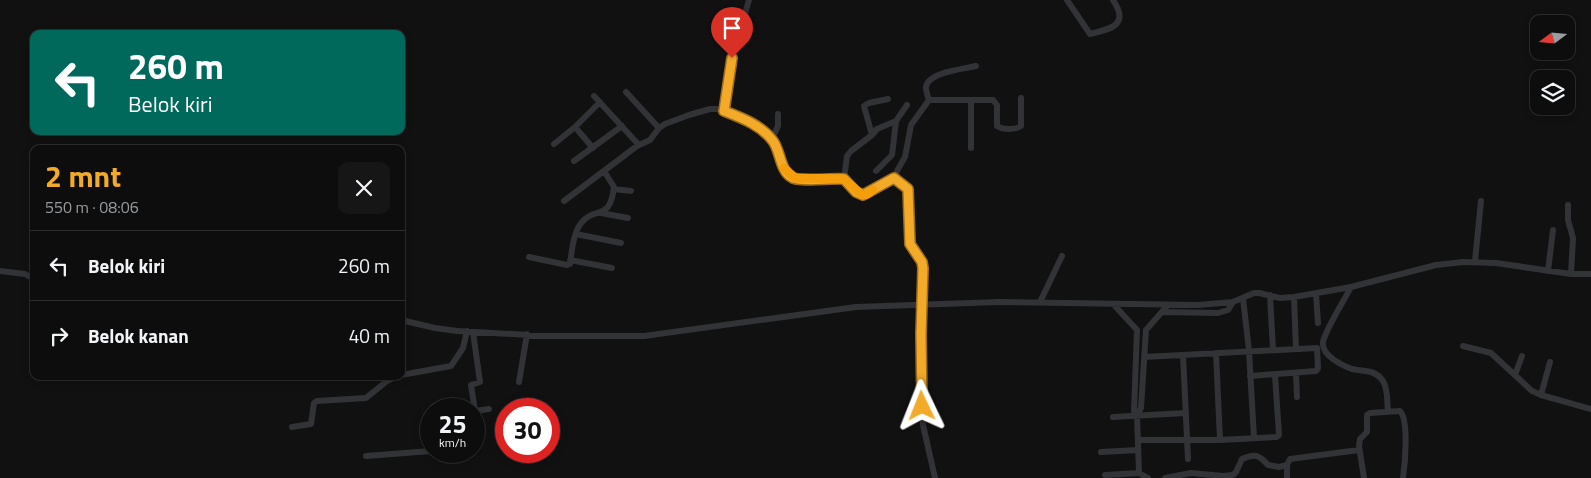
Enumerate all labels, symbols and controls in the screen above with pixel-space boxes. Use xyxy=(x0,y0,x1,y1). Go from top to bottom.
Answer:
pin xyxy=(711,7,753,58)
icon: arrive xyxy=(718,14,746,42)
north arrow xyxy=(1530,15,1575,60)
map controls xyxy=(1530,15,1575,115)
text: 260 m xyxy=(128,39,224,93)
icon: left xyxy=(45,50,110,115)
button: layers xyxy=(1530,70,1575,115)
text: Belok kiri xyxy=(128,87,213,121)
text: 2 mnt xyxy=(45,153,121,199)
button: close xyxy=(338,162,390,214)
text: 550 m · 08:06 xyxy=(45,195,139,219)
text: Belok kiri xyxy=(88,251,165,280)
text: 260 m xyxy=(338,251,390,280)
icon: left xyxy=(45,252,73,280)
text: Belok kanan xyxy=(88,321,189,350)
text: 40 m xyxy=(349,321,390,350)
icon: right xyxy=(45,322,73,350)
position arrow xyxy=(895,379,947,431)
speed limit sign: 30 xyxy=(495,398,560,463)
text: 25 xyxy=(438,405,467,443)
text: km/h xyxy=(439,433,466,452)

